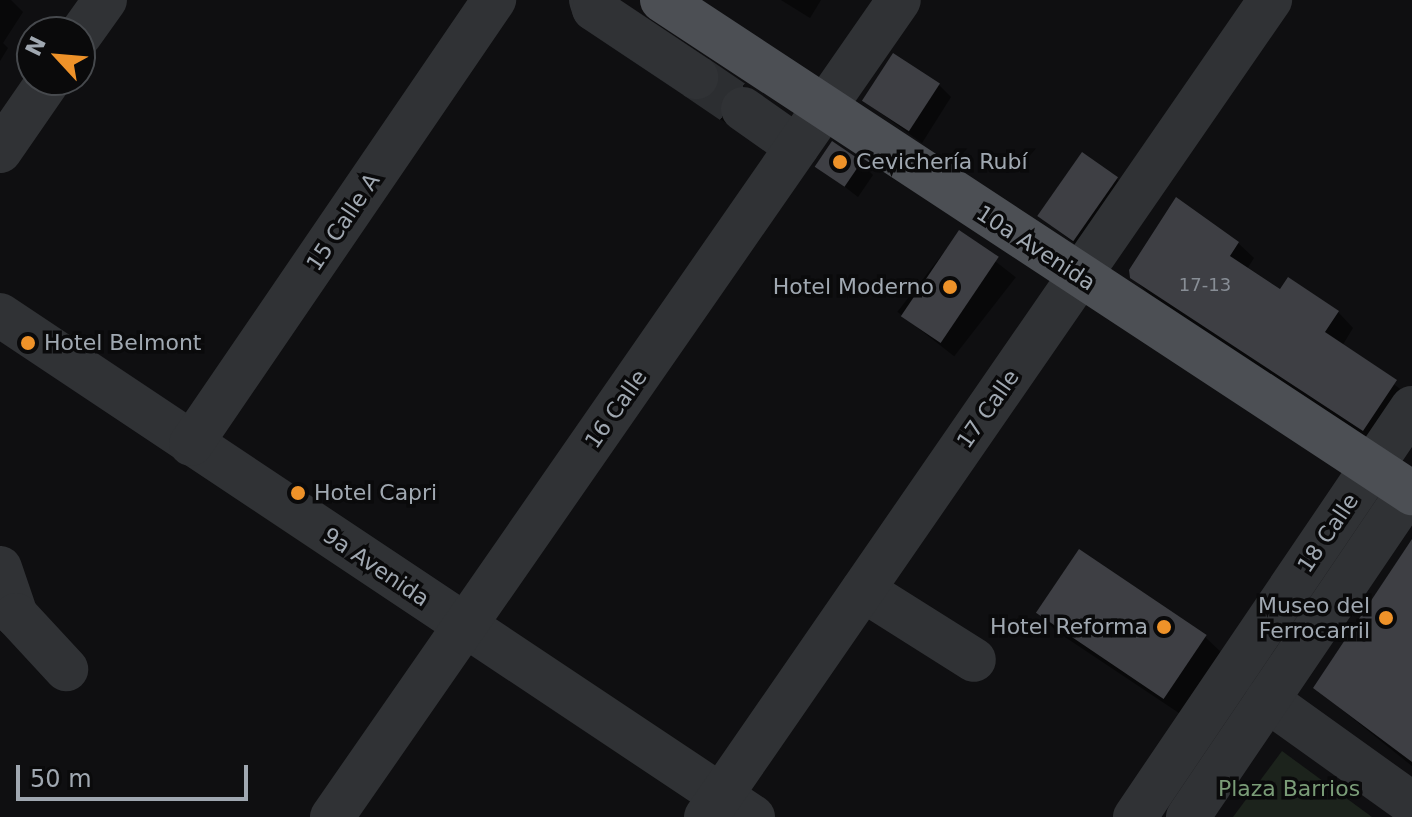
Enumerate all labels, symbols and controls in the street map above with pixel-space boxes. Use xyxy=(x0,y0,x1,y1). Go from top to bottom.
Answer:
north arrow xyxy=(16,16,96,96)
text: N xyxy=(21,32,51,60)
place label: Cevichería Rubí xyxy=(856,149,1028,175)
marker: Cevichería Rubí xyxy=(831,153,849,171)
street label: 15 Calle A xyxy=(301,168,385,276)
street label: 10a Avenida xyxy=(972,200,1100,296)
place label: Hotel Moderno xyxy=(773,274,934,300)
house number: 17-13 xyxy=(1179,274,1231,296)
marker: Hotel Moderno xyxy=(941,278,959,296)
place label: Hotel Belmont xyxy=(44,330,201,356)
marker: Hotel Belmont xyxy=(19,334,37,352)
street label: 16 Calle xyxy=(579,365,653,453)
street label: 17 Calle xyxy=(951,365,1025,453)
place label: Hotel Capri xyxy=(314,480,437,506)
marker: Hotel Capri xyxy=(289,484,307,502)
street label: 18 Calle xyxy=(1292,488,1364,578)
street label: 9a Avenida xyxy=(318,522,434,612)
place label: Museo del Ferrocarril xyxy=(1258,592,1370,644)
marker: Museo del Ferrocarril xyxy=(1377,609,1395,627)
place label: Hotel Reforma xyxy=(990,614,1148,640)
marker: Hotel Reforma xyxy=(1155,618,1173,636)
scale bar xyxy=(20,749,252,799)
text: 50 m xyxy=(30,765,92,793)
park label: Plaza Barrios xyxy=(1218,776,1360,802)

